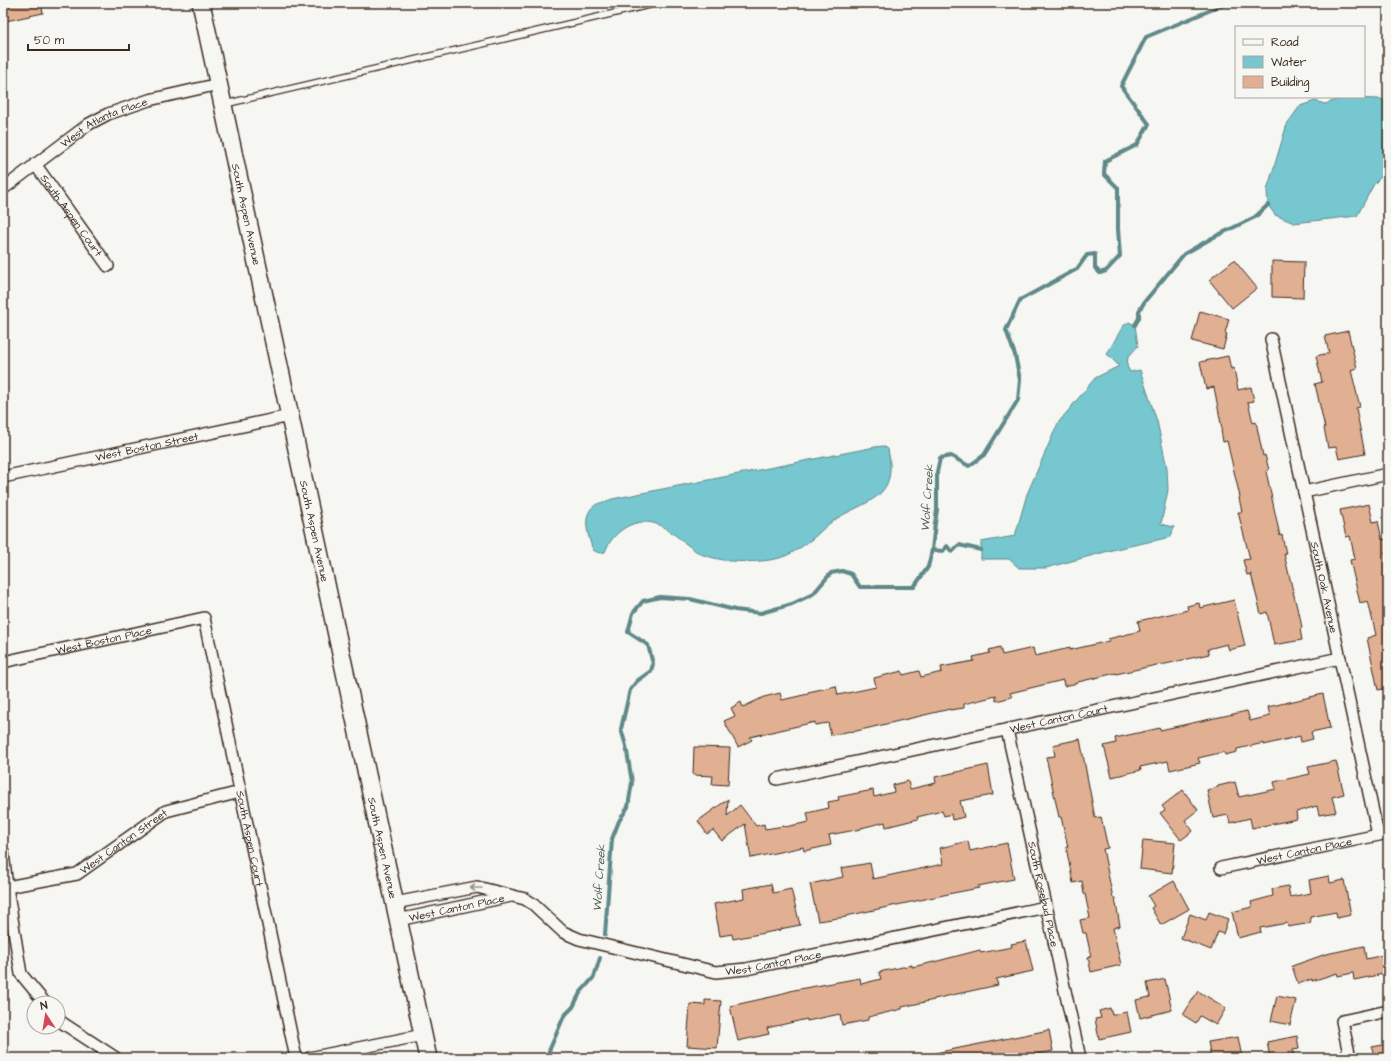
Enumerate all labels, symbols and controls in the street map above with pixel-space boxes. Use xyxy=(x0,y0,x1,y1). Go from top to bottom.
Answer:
scale bar xyxy=(28,26,129,52)
legend xyxy=(1235,26,1365,98)
text: 50 m xyxy=(34,32,65,49)
text: Road xyxy=(1271,34,1299,51)
text: Water xyxy=(1271,54,1307,71)
text: Building xyxy=(1271,74,1309,92)
street label: West Atlanta Place xyxy=(57,94,150,151)
street label: South Aspen Avenue xyxy=(228,162,264,266)
street label: South Aspen Court xyxy=(37,171,106,260)
street label: West Boston Street xyxy=(94,429,200,465)
water label: Wolf Creek xyxy=(917,463,938,532)
street label: South Aspen Avenue xyxy=(296,479,332,583)
street label: South Oak Avenue xyxy=(1307,540,1341,635)
street label: West Boston Place xyxy=(54,623,153,658)
street label: West Canton Court xyxy=(1008,701,1110,737)
street label: South Aspen Court xyxy=(232,789,267,889)
street label: South Aspen Avenue xyxy=(364,796,400,900)
street label: West Canton Street xyxy=(77,805,171,878)
street label: West Canton Place xyxy=(1255,834,1354,868)
street label: South Rosebud Place xyxy=(1024,840,1062,948)
water label: Wolf Creek xyxy=(589,843,610,912)
one-way arrow xyxy=(470,884,483,892)
street label: West Canton Place xyxy=(408,891,506,925)
street label: West Canton Place xyxy=(725,947,823,979)
north arrow xyxy=(26,995,66,1035)
text: N xyxy=(39,998,49,1014)

